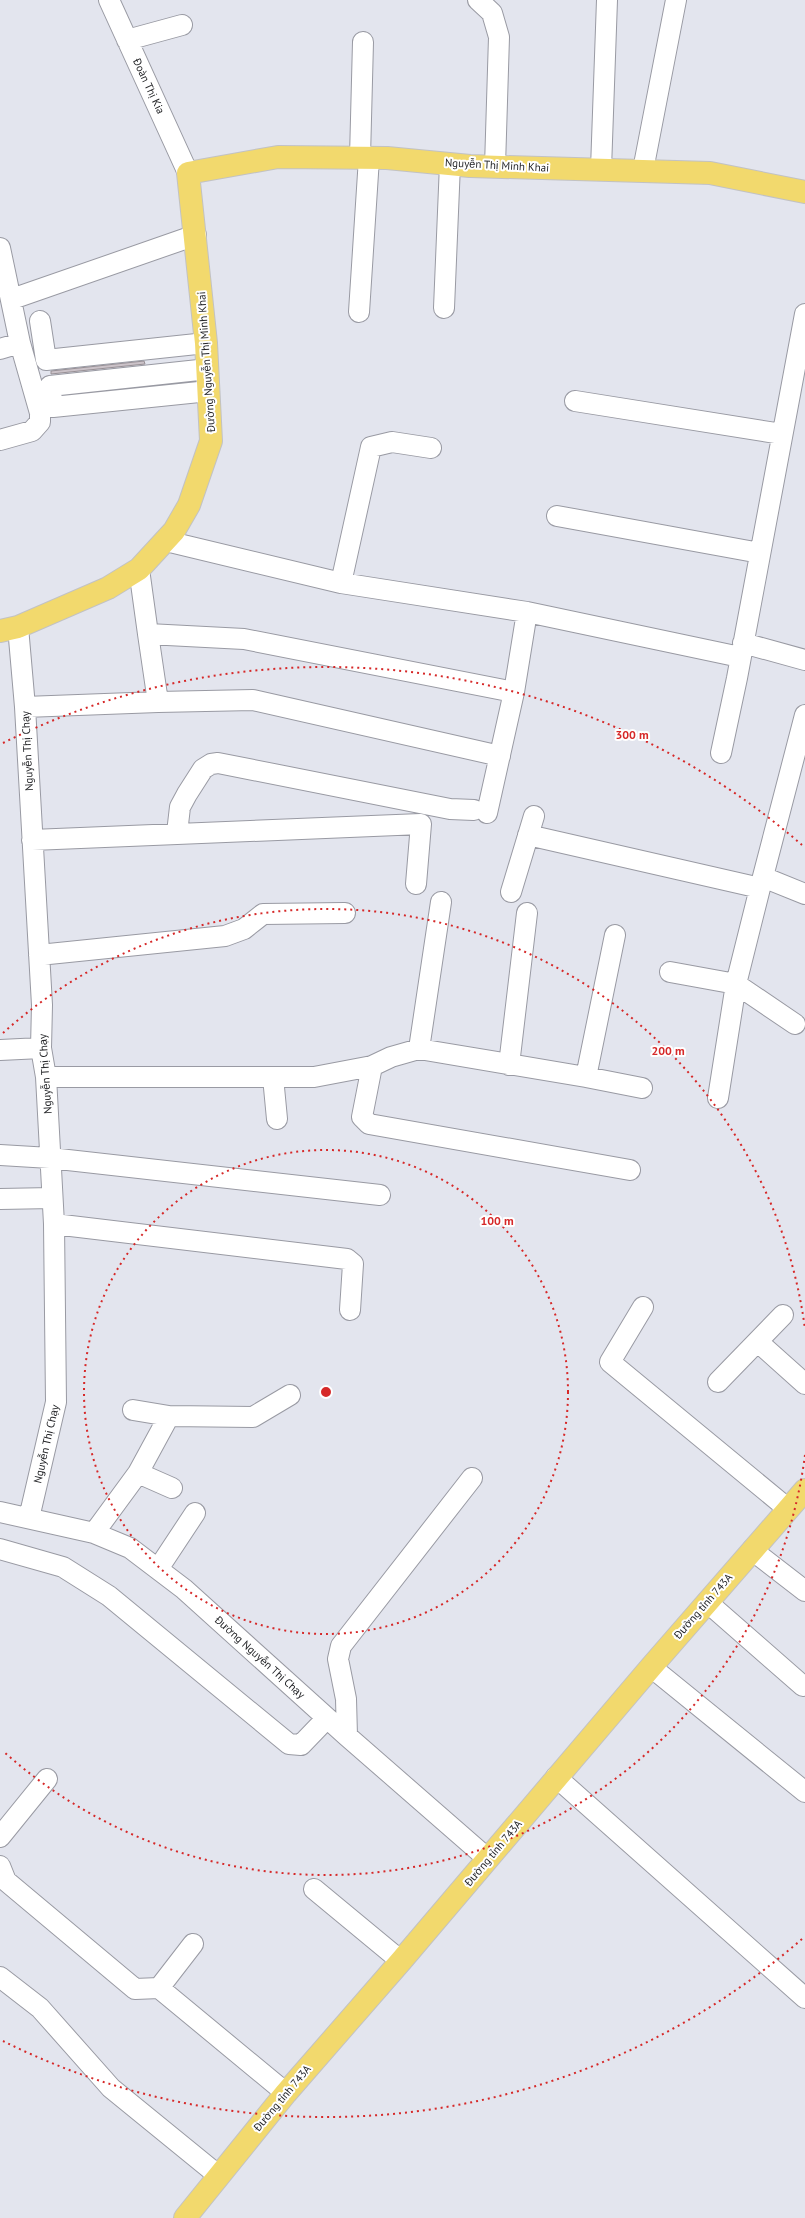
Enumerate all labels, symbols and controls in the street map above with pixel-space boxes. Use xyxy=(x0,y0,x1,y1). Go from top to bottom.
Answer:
street label: Đoàn Thị Kia xyxy=(130,55,168,116)
street label: Nguyễn Thị Minh Khai xyxy=(445,155,550,175)
street label: Đường Nguyễn Thị Minh Khai xyxy=(194,291,218,434)
street label: Nguyễn Thị Chạy xyxy=(18,710,36,791)
text: 300 m xyxy=(615,727,649,742)
street label: Nguyễn Thị Chạy xyxy=(35,1033,55,1114)
text: 200 m xyxy=(651,1043,685,1058)
text: 100 m xyxy=(480,1213,514,1228)
centre of rings xyxy=(319,1385,333,1399)
street label: Nguyễn Thị Chạy xyxy=(30,1403,62,1485)
street label: Đường tỉnh 743A xyxy=(670,1570,736,1642)
street label: Đường Nguyễn Thị Chạy xyxy=(211,1612,309,1702)
street label: Đường tỉnh 743A xyxy=(461,1817,525,1890)
street label: Đường tỉnh 743A xyxy=(250,2062,314,2135)

